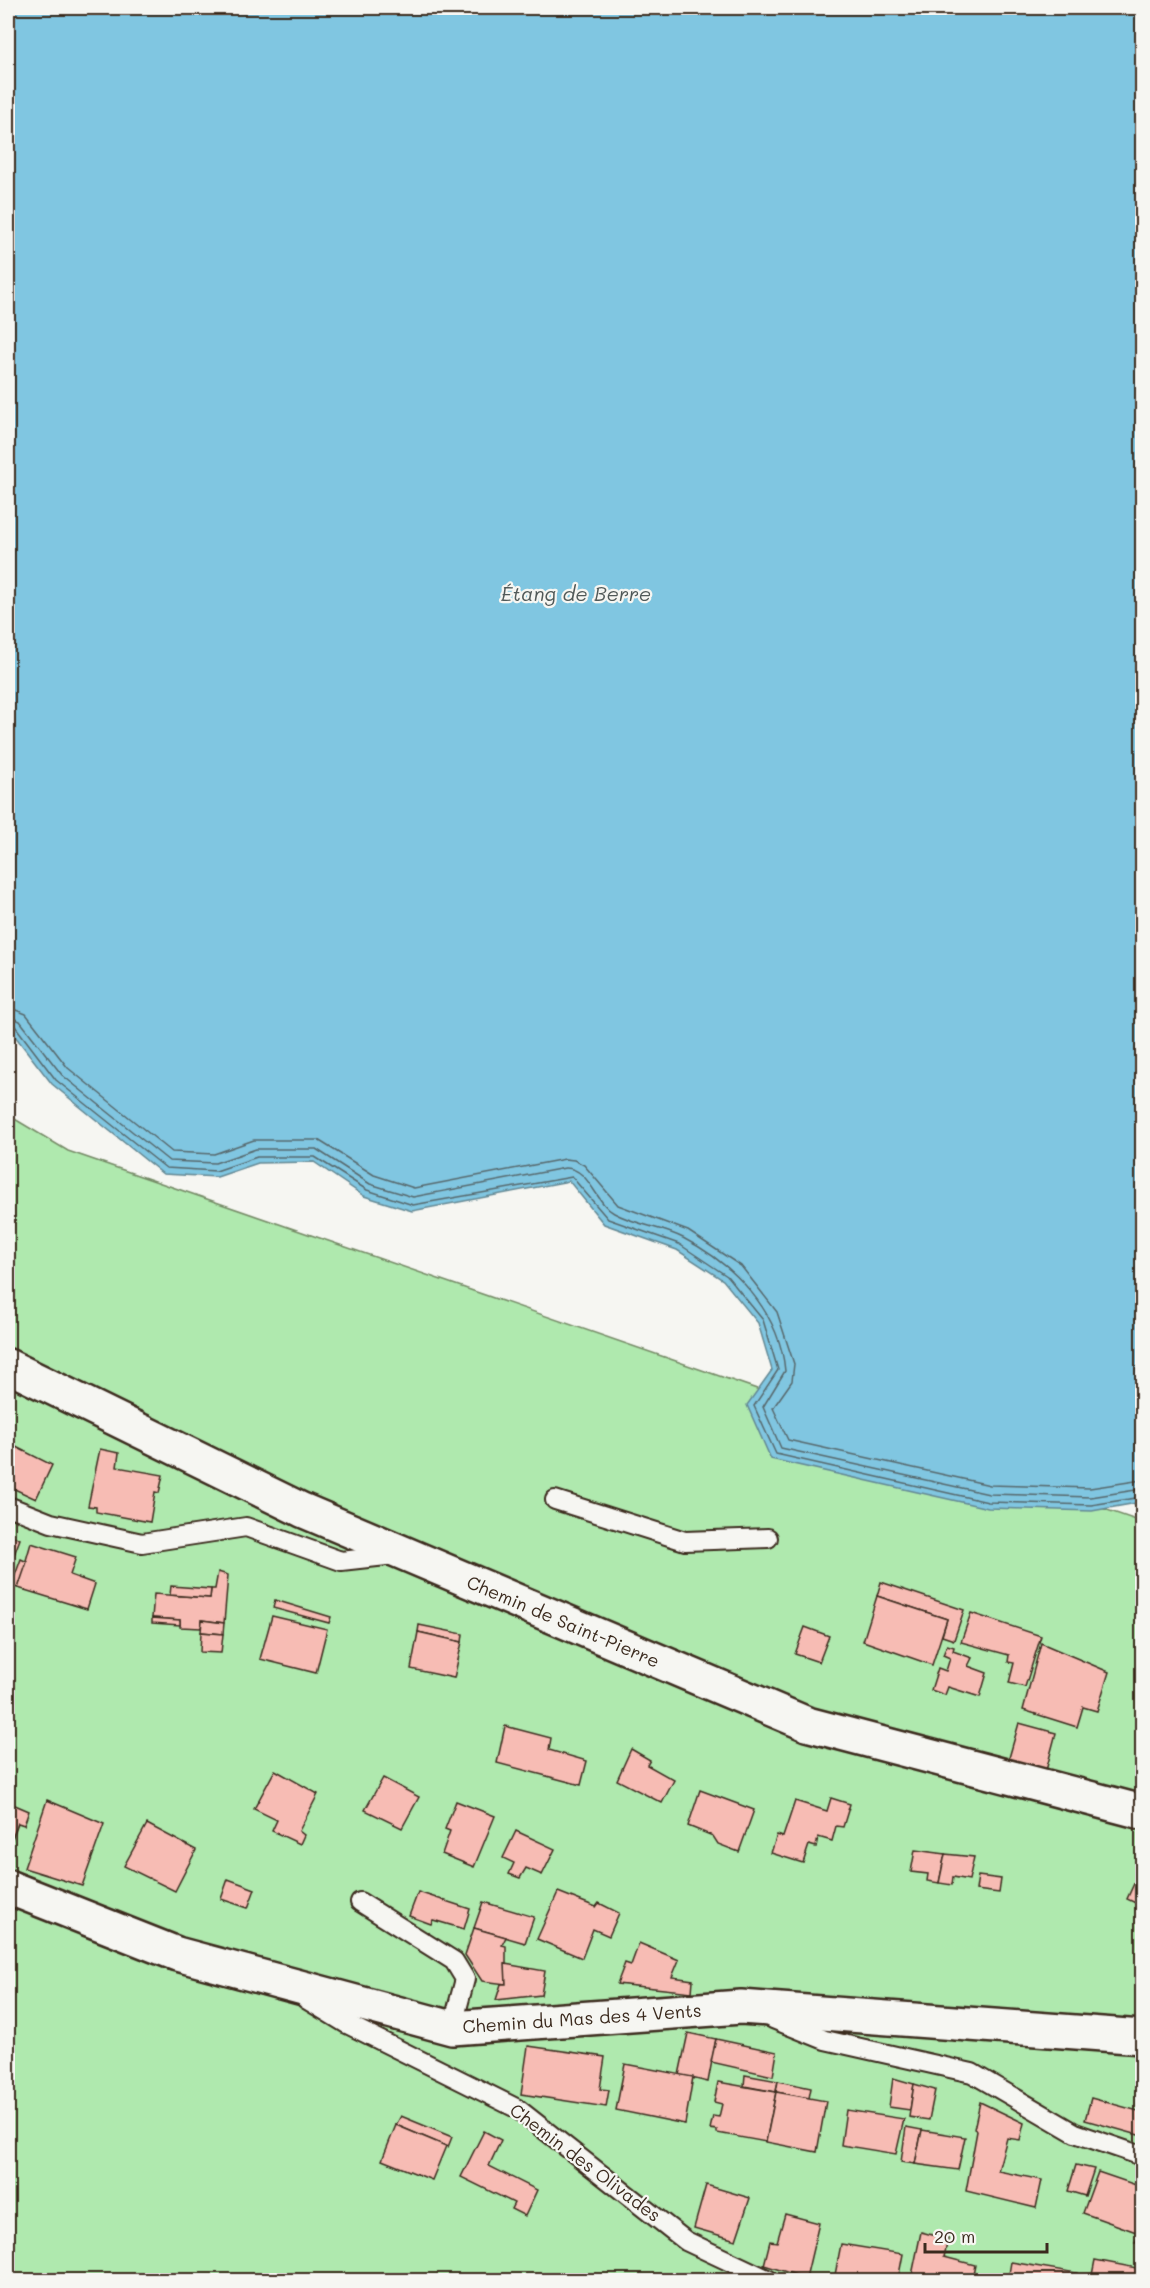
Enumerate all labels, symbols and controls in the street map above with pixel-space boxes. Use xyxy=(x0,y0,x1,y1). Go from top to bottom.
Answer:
water label: Étang de Berre xyxy=(501,580,651,606)
street label: Chemin de Saint-Pierre xyxy=(463,1570,663,1673)
street label: Chemin du Mas des 4 Vents xyxy=(462,1998,702,2038)
street label: Chemin des Olivades xyxy=(505,2098,666,2227)
scale bar xyxy=(925,2216,1046,2254)
text: 20 m xyxy=(934,2224,975,2248)

